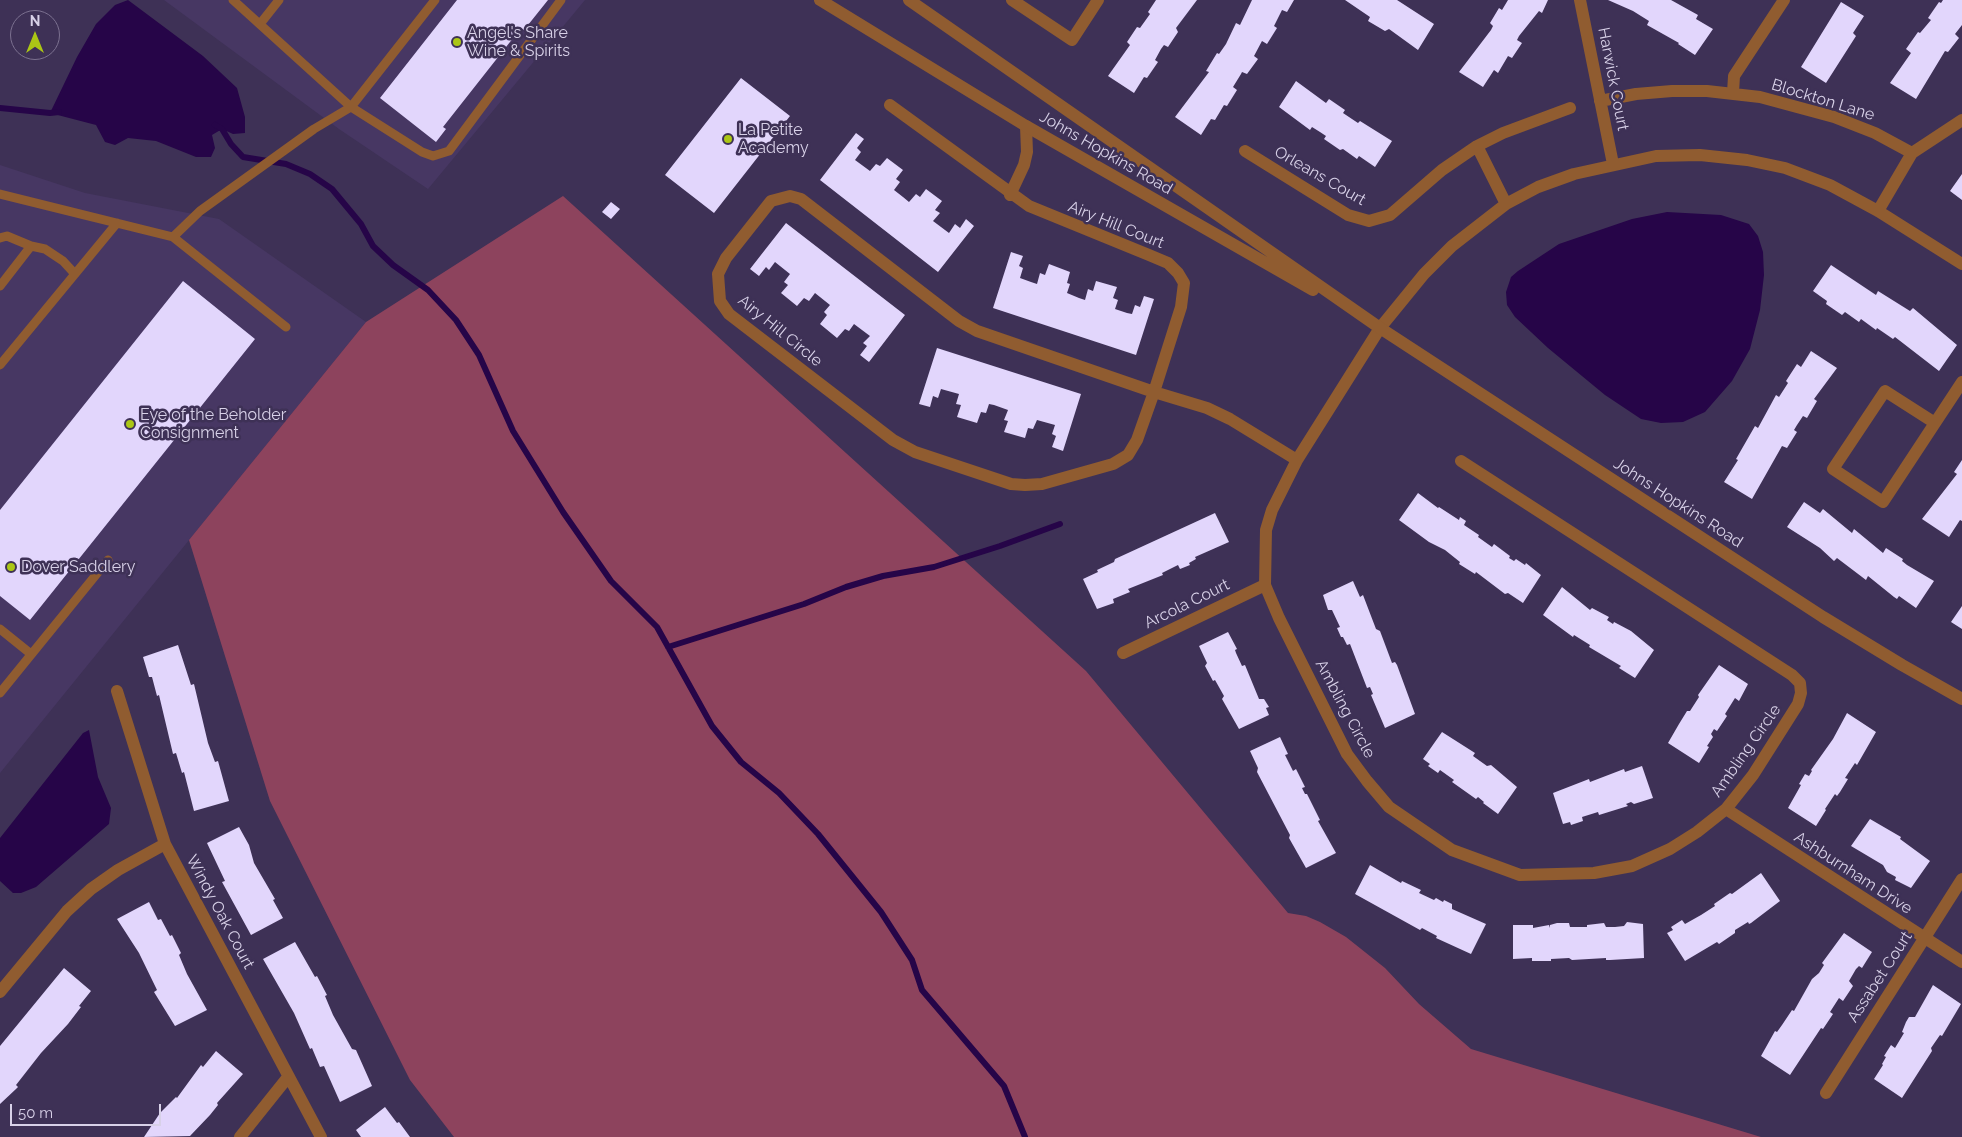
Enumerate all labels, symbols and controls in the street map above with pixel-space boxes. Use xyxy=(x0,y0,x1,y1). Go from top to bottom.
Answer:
north arrow xyxy=(10,10,60,60)
text: N xyxy=(30,13,40,29)
place label: Angel's Share Wine & Spirits xyxy=(467,23,570,61)
street label: Harwick Court xyxy=(1594,26,1632,132)
marker: Angel's Share Wine & Spirits xyxy=(451,36,463,48)
street label: Blockton Lane xyxy=(1769,75,1877,125)
street label: Johns Hopkins Road xyxy=(1036,107,1176,199)
place label: La Petite Academy xyxy=(738,120,809,158)
marker: La Petite Academy xyxy=(722,133,734,145)
street label: Orleans Court xyxy=(1271,142,1369,210)
street label: Airy Hill Court xyxy=(1065,197,1167,253)
street label: Airy Hill Circle xyxy=(734,291,826,371)
place label: Eye of the Beholder Consignment xyxy=(140,405,286,443)
marker: Eye of the Beholder Consignment xyxy=(124,418,136,430)
street label: Johns Hopkins Road xyxy=(1610,454,1746,552)
place label: Dover Saddlery xyxy=(21,557,135,577)
marker: Dover Saddlery xyxy=(5,561,17,573)
street label: Arcola Court xyxy=(1141,575,1233,633)
street label: Ambling Circle xyxy=(1311,656,1379,762)
street label: Ambling Circle xyxy=(1707,701,1785,801)
street label: Ashburnham Drive xyxy=(1790,828,1916,918)
street label: Windy Oak Court xyxy=(182,852,258,972)
street label: Assabet Court xyxy=(1843,928,1917,1026)
scale bar xyxy=(12,1094,164,1126)
text: 50 m xyxy=(18,1104,53,1122)

